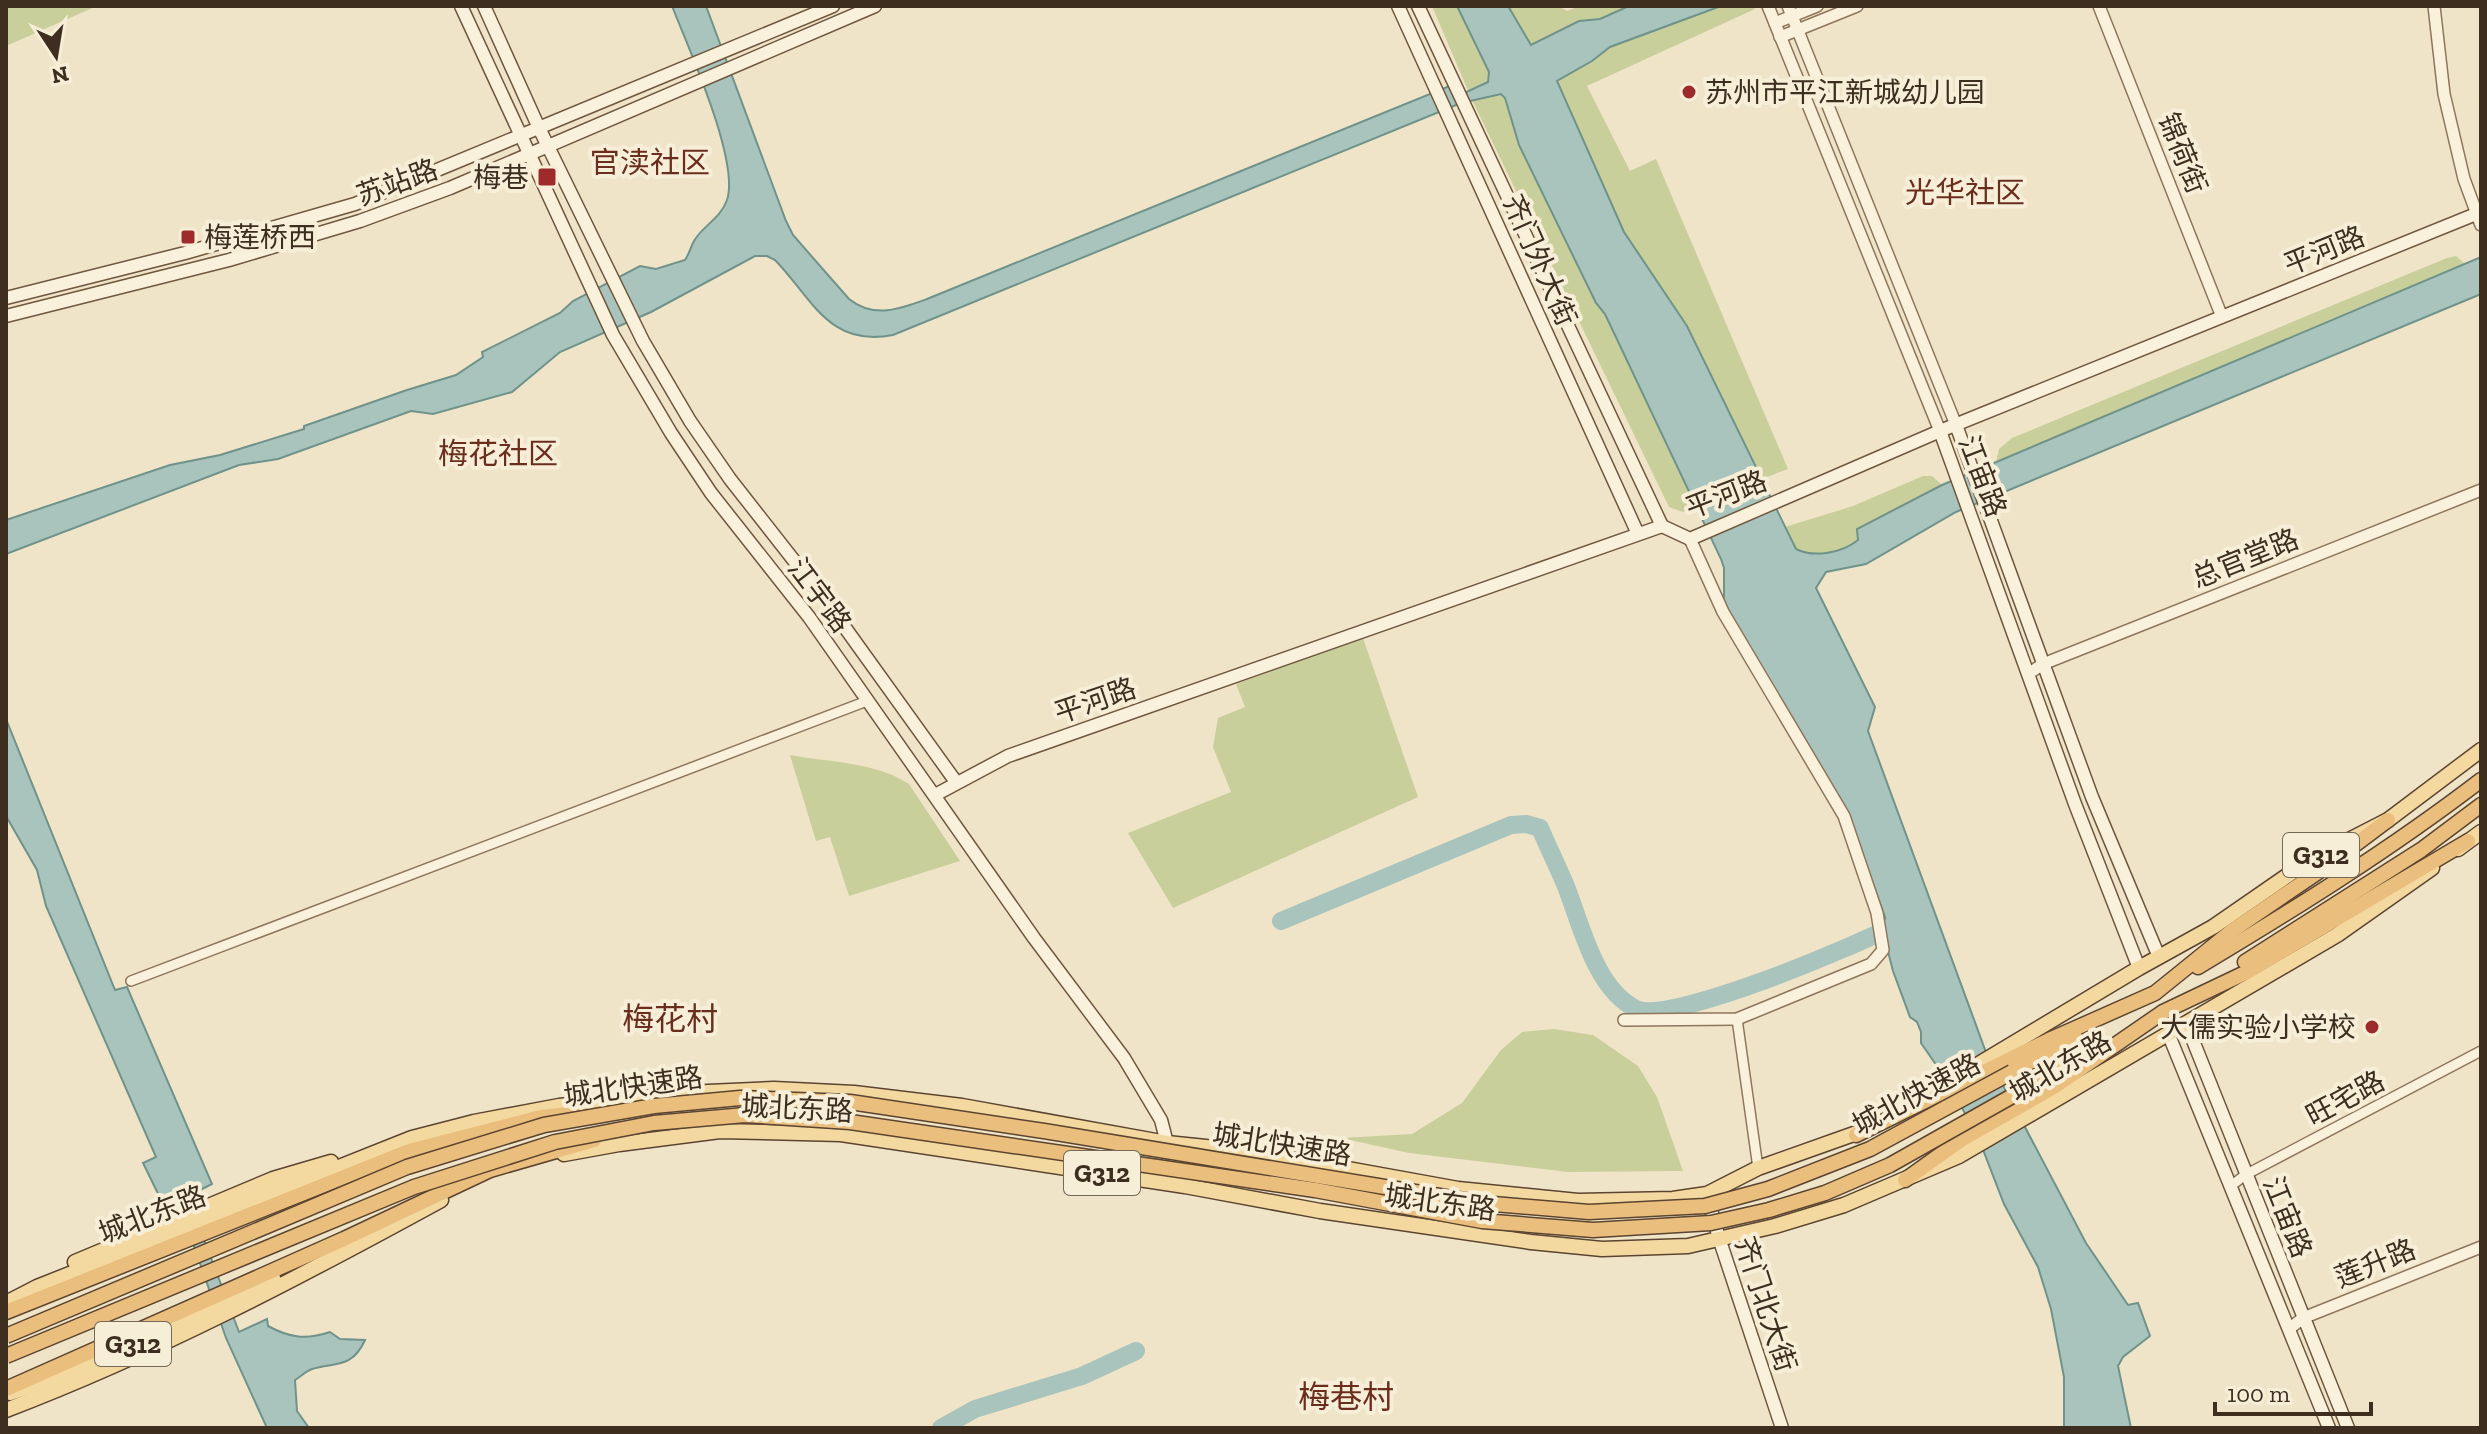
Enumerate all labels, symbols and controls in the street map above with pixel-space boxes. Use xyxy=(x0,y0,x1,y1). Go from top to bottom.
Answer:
north arrow xyxy=(16,16,96,96)
text: N xyxy=(49,60,71,90)
place label: 苏州市平江新城幼儿园 xyxy=(1705,76,1985,109)
marker: 苏州市平江新城幼儿园 xyxy=(1680,83,1698,101)
street label: 锦荷街 xyxy=(2152,108,2214,198)
district label: 官渎社区 xyxy=(590,145,710,181)
street label: 苏站路 xyxy=(352,153,442,212)
place label: 梅巷 xyxy=(473,161,529,194)
marker: 梅巷 xyxy=(536,166,558,188)
district label: 光华社区 xyxy=(1905,175,2025,211)
street label: 齐门外大街 xyxy=(1496,190,1583,331)
street label: 平河路 xyxy=(2279,219,2369,281)
place label: 梅莲桥西 xyxy=(204,221,316,254)
marker: 梅莲桥西 xyxy=(179,228,197,246)
street label: 江宙路 xyxy=(1952,431,2013,521)
district label: 梅花社区 xyxy=(438,436,558,472)
street label: 平河路 xyxy=(1681,464,1771,525)
street label: 总官堂路 xyxy=(2187,522,2303,595)
street label: 江宇路 xyxy=(781,552,858,639)
street label: 平河路 xyxy=(1050,671,1140,730)
road number: G312 xyxy=(2283,833,2359,877)
district label: 梅花村 xyxy=(622,1000,718,1038)
place label: 大儒实验小学校 xyxy=(2160,1011,2356,1044)
marker: 大儒实验小学校 xyxy=(2363,1018,2381,1036)
street label: 城北东路 xyxy=(2003,1024,2117,1109)
street label: 城北快速路 xyxy=(1847,1047,1986,1142)
street label: 城北快速路 xyxy=(561,1060,705,1113)
street label: 旺宅路 xyxy=(2300,1064,2390,1133)
street label: 城北东路 xyxy=(740,1089,854,1128)
street label: 城北快速路 xyxy=(1210,1117,1354,1172)
road number: G312 xyxy=(1064,1151,1140,1195)
street label: 江宙路 xyxy=(2257,1172,2319,1262)
street label: 城北东路 xyxy=(1382,1178,1498,1227)
street label: 城北东路 xyxy=(94,1179,210,1250)
street label: 齐门北大街 xyxy=(1728,1232,1803,1376)
street label: 莲升路 xyxy=(2330,1232,2420,1294)
road number: G312 xyxy=(95,1322,171,1366)
scale bar xyxy=(2215,1366,2371,1416)
district label: 梅巷村 xyxy=(1298,1378,1394,1416)
text: 100 m xyxy=(2227,1379,2290,1408)

